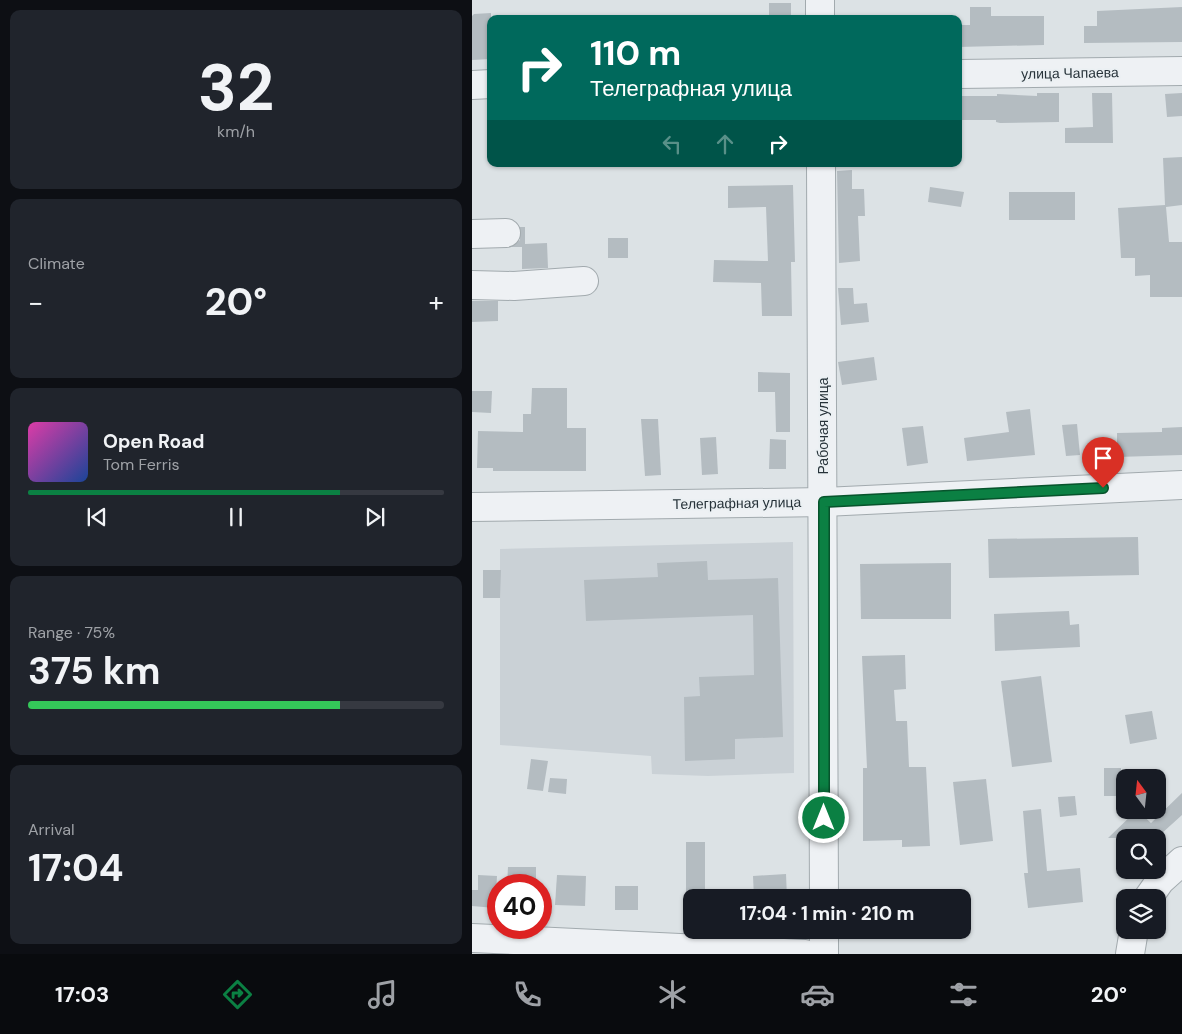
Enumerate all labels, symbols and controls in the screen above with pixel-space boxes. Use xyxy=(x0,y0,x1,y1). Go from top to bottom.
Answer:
text: 110 m xyxy=(590,30,681,76)
icon: right xyxy=(507,35,572,100)
text: 32 xyxy=(198,46,274,130)
street label: улица Чапаева xyxy=(1021,63,1119,83)
text: Телеграфная улица xyxy=(590,74,792,103)
text: km/h xyxy=(217,121,255,142)
icon: left xyxy=(658,130,686,158)
icon: ahead xyxy=(711,130,739,158)
icon: right xyxy=(764,130,792,158)
text: Climate xyxy=(28,253,85,274)
text: 20° xyxy=(205,277,267,327)
text: − xyxy=(28,284,43,321)
text: + xyxy=(429,284,444,321)
street label: Рабочая улица xyxy=(814,377,832,475)
text: Open Road xyxy=(103,429,205,454)
pin xyxy=(1082,437,1124,488)
icon: arrive xyxy=(1089,444,1117,472)
text: Tom Ferris xyxy=(103,454,180,475)
street label: Телеграфная улица xyxy=(673,493,802,513)
icon: previous xyxy=(83,503,111,531)
icon: pause xyxy=(222,503,250,531)
icon: next xyxy=(361,503,389,531)
text: Range · 75% xyxy=(28,622,115,643)
text: 375 km xyxy=(28,646,160,696)
north arrow xyxy=(1116,769,1166,819)
map controls xyxy=(1116,769,1166,939)
position arrow xyxy=(797,791,849,843)
text: Arrival xyxy=(28,819,75,840)
button: search xyxy=(1116,829,1166,879)
text: 17:04 xyxy=(28,843,123,893)
speed limit sign: 40 xyxy=(487,874,552,939)
button: layers xyxy=(1116,889,1166,939)
text: 17:04 · 1 min · 210 m xyxy=(740,901,914,926)
icon: directions xyxy=(220,977,255,1012)
icon: music xyxy=(365,977,400,1012)
icon: phone xyxy=(510,977,545,1012)
icon: climate xyxy=(655,977,690,1012)
icon: car xyxy=(800,977,835,1012)
icon: filters xyxy=(946,977,981,1012)
text: 17:03 xyxy=(55,980,109,1009)
text: 20° xyxy=(1091,980,1127,1009)

